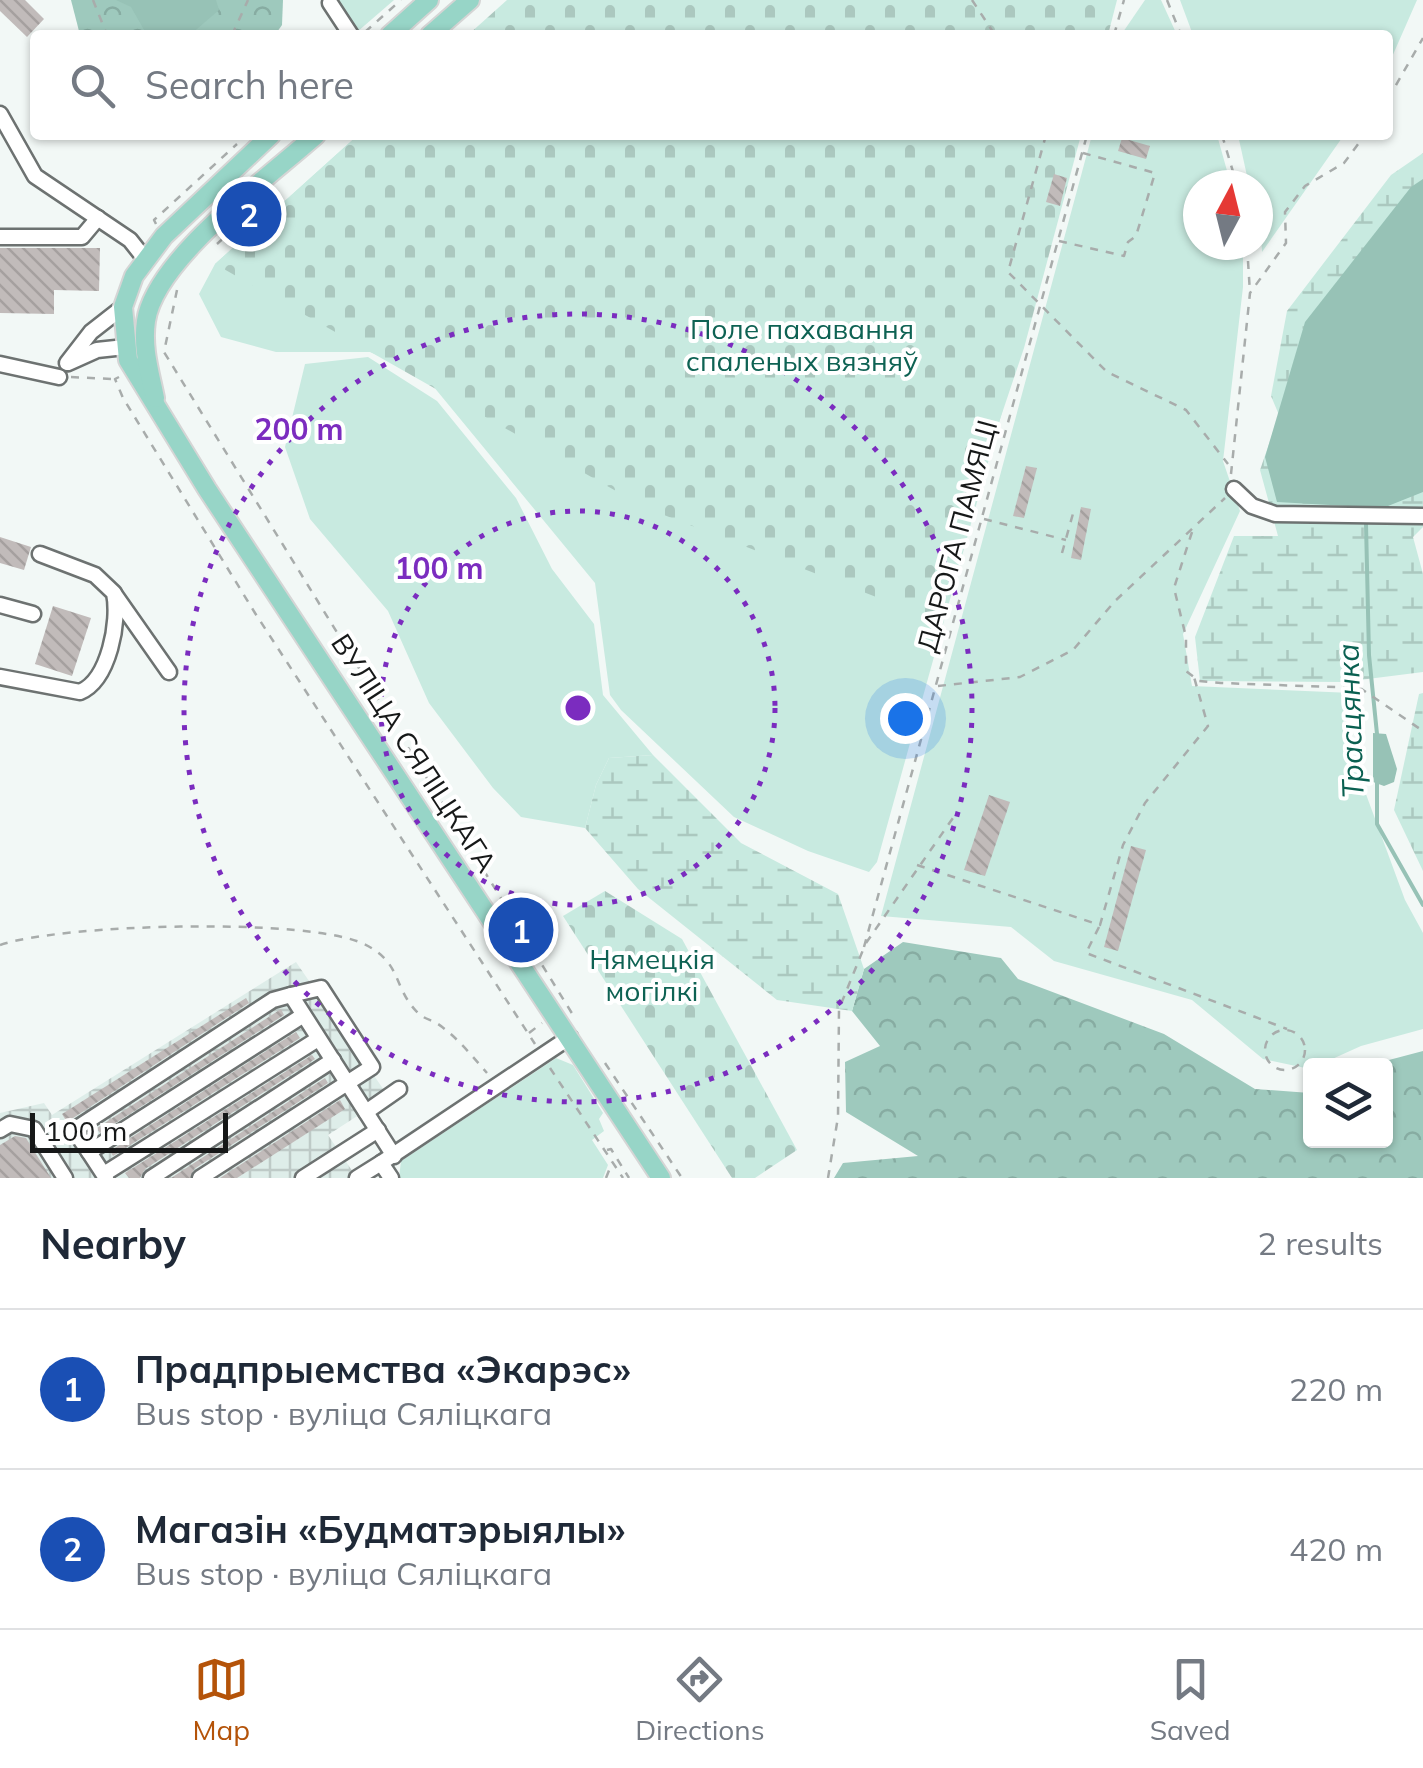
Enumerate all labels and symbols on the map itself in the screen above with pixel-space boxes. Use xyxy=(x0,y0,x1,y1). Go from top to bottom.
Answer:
north arrow xyxy=(1183,170,1273,260)
pin: 2 xyxy=(216,176,282,252)
park label: Поле пахавання спаленых вязняў xyxy=(686,311,918,378)
text: 200 m xyxy=(254,410,344,448)
street label: ДАРОГА ПАМЯЦІ xyxy=(909,416,1004,656)
text: 100 m xyxy=(394,549,484,587)
street label: ВУЛІЦА СЯЛІЦКАГА xyxy=(324,627,505,879)
water label: Трасцянка xyxy=(1328,643,1372,799)
centre of rings xyxy=(560,690,596,726)
your location xyxy=(880,693,931,744)
pin: 1 xyxy=(488,892,554,968)
park label: Нямецкія могілкі xyxy=(589,941,715,1008)
scale bar xyxy=(30,1108,228,1152)

